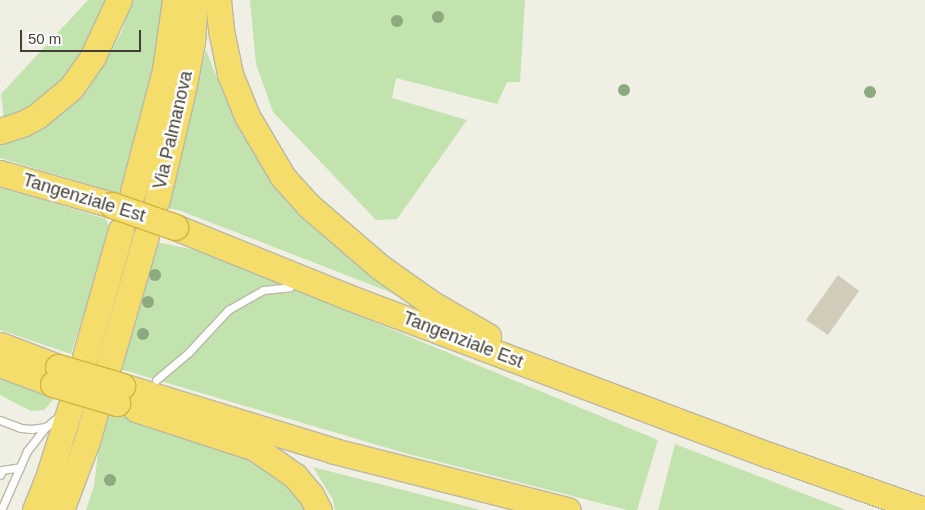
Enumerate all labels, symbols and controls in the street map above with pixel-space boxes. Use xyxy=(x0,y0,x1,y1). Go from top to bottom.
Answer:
scale bar xyxy=(22,20,144,52)
text: 50 m xyxy=(28,30,61,47)
street label: Via Palmanova xyxy=(149,69,197,191)
street label: Tangenziale Est xyxy=(20,169,148,227)
street label: Tangenziale Est xyxy=(400,307,526,373)

